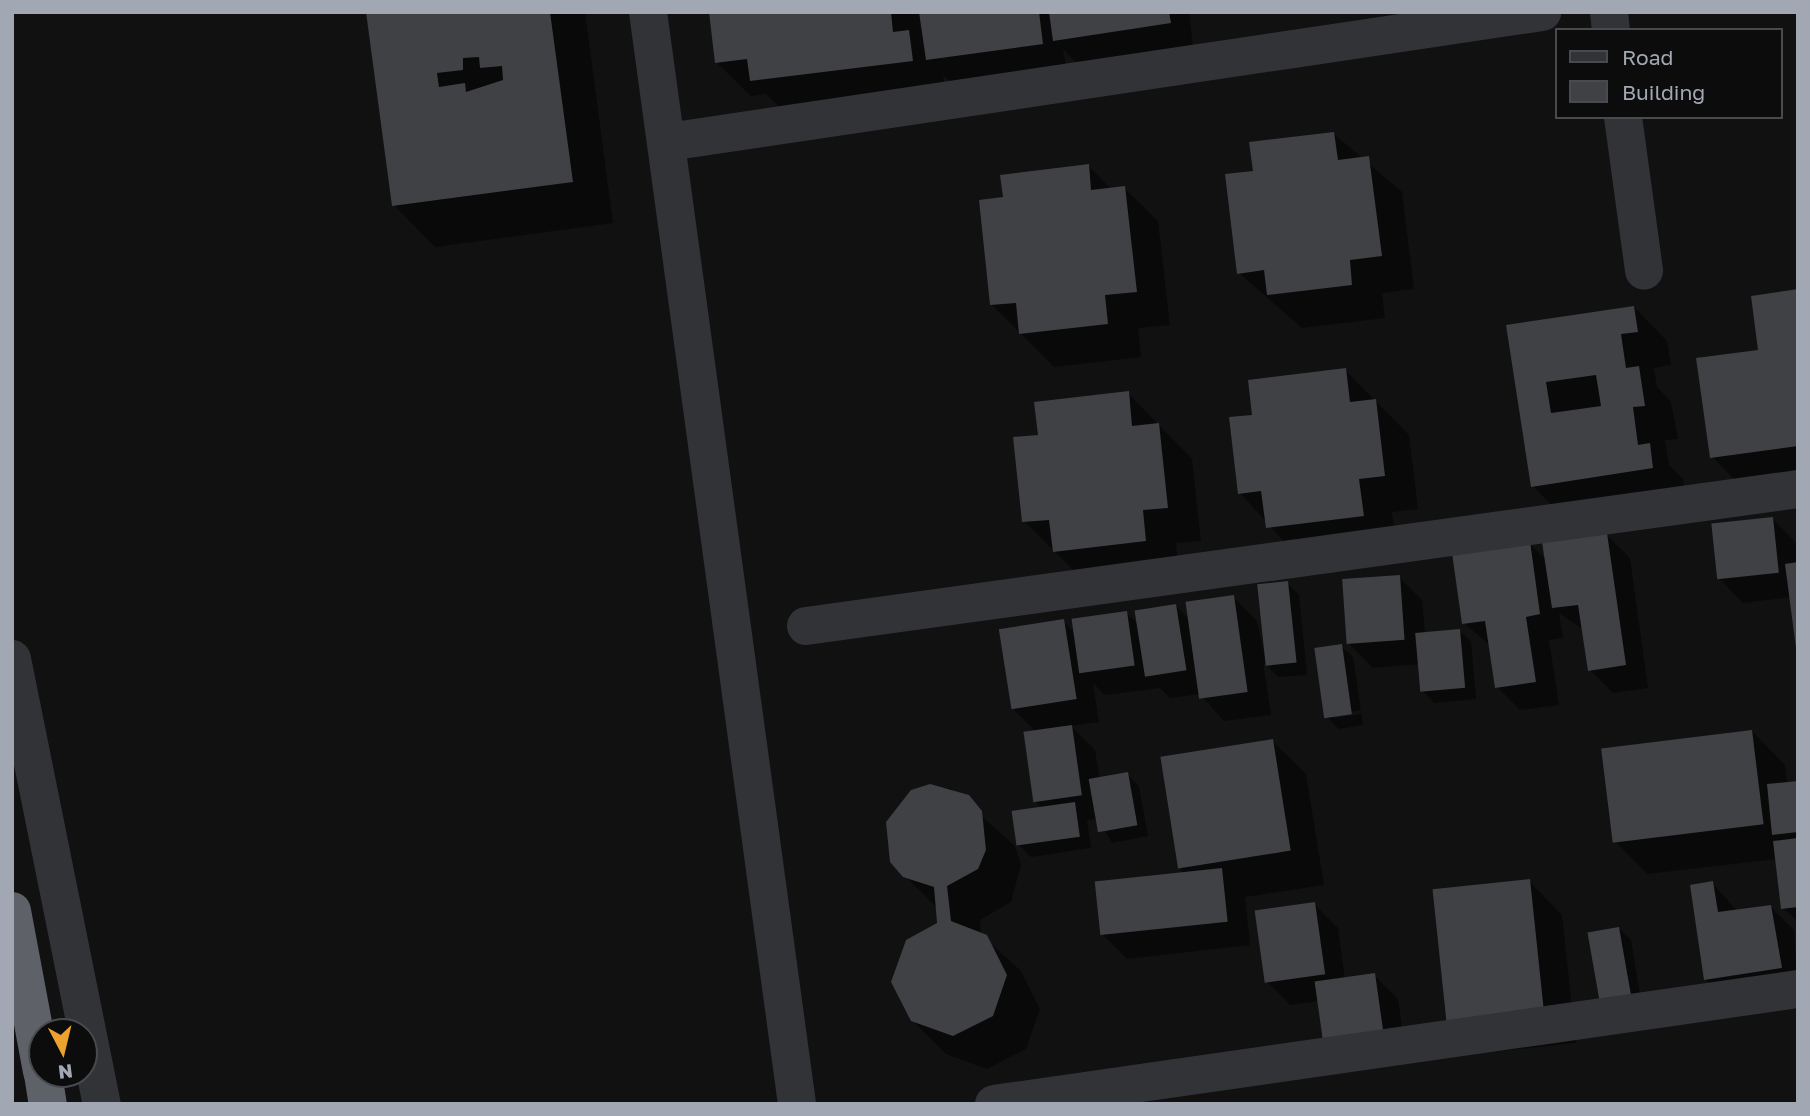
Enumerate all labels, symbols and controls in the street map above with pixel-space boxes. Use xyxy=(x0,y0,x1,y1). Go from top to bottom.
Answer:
legend xyxy=(1554,28,1782,119)
text: Road xyxy=(1622,44,1673,70)
text: Building xyxy=(1622,79,1705,105)
north arrow xyxy=(28,1018,98,1088)
text: N xyxy=(57,1060,74,1085)

